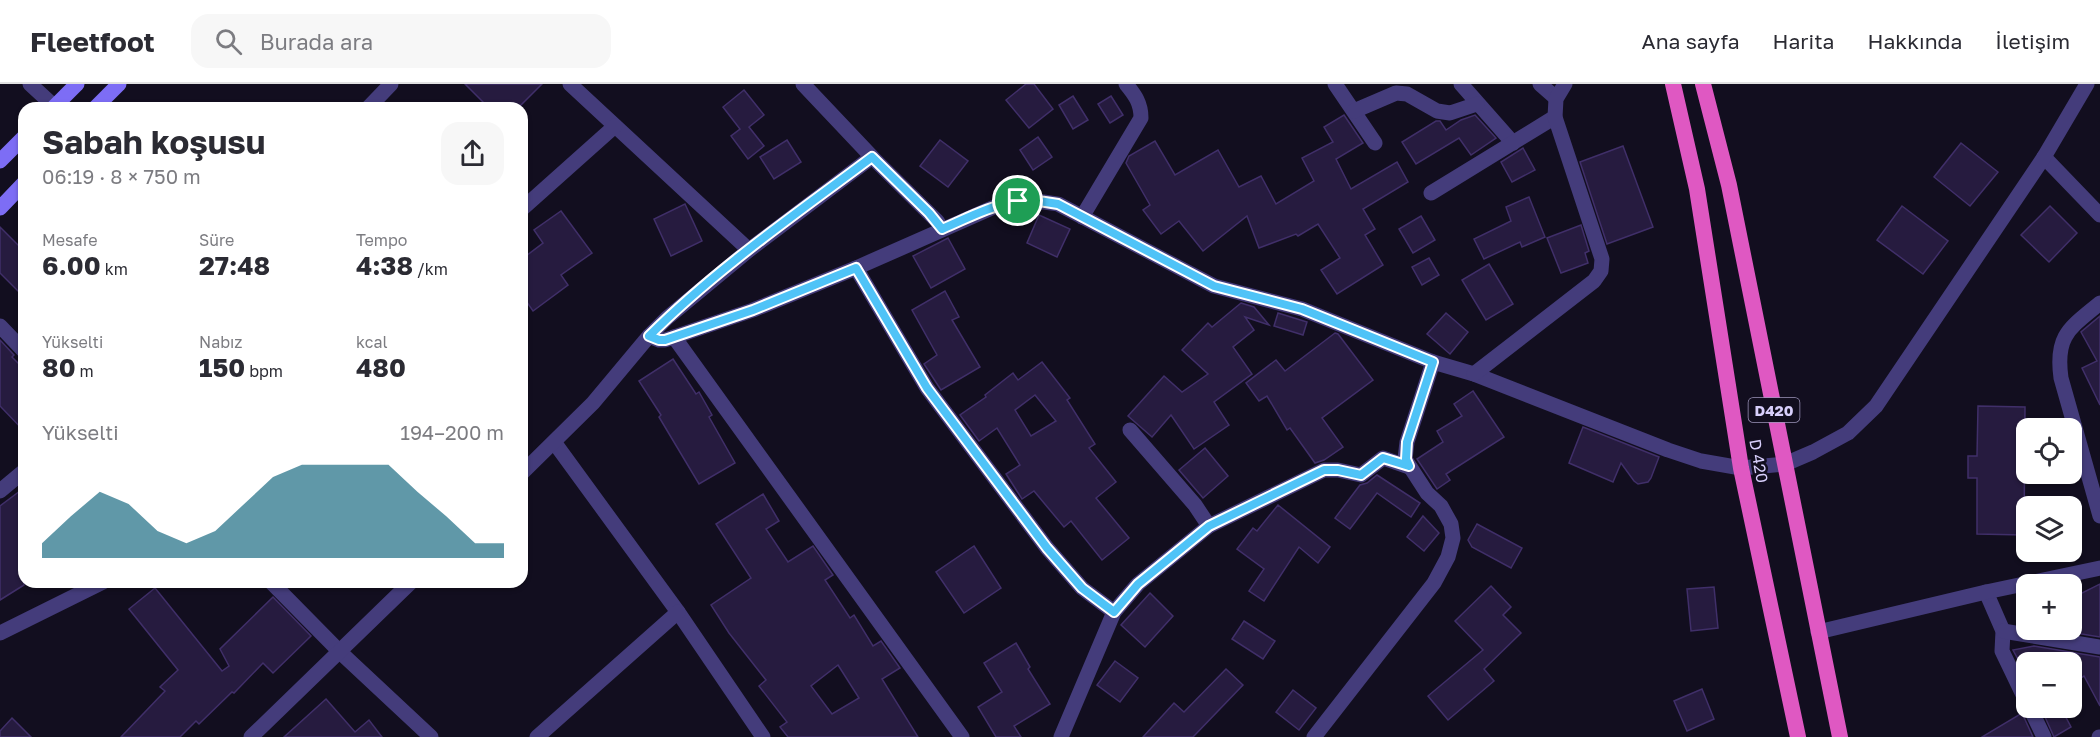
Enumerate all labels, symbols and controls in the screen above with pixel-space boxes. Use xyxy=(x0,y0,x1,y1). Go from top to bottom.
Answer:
search box xyxy=(191,14,611,68)
text: Fleetfoot xyxy=(30,25,155,58)
icon: search xyxy=(212,25,245,58)
text: Burada ara xyxy=(260,28,373,55)
text: Ana sayfa xyxy=(1642,28,1740,54)
text: Harita xyxy=(1773,28,1834,54)
text: Hakkında xyxy=(1867,28,1962,54)
text: İletişim xyxy=(1995,28,2070,54)
text: Sabah koşusu xyxy=(42,122,265,161)
button: share xyxy=(441,122,504,185)
text: 06:19 · 8 × 750 m xyxy=(42,164,201,188)
pin xyxy=(992,175,1043,226)
icon: arrive xyxy=(1001,184,1034,217)
text: Mesafe xyxy=(42,230,98,250)
text: Süre xyxy=(199,230,234,250)
text: Tempo xyxy=(356,230,407,250)
text: 6.00 xyxy=(42,250,101,281)
text: 27:48 xyxy=(199,250,270,281)
text: 4:38 xyxy=(356,250,413,281)
text: km xyxy=(101,259,128,279)
text: /km xyxy=(413,259,448,279)
text: Yükselti xyxy=(42,332,103,352)
text: Nabız xyxy=(199,332,243,352)
text: kcal xyxy=(356,332,388,352)
text: 80 xyxy=(42,352,76,383)
text: 150 xyxy=(199,352,245,383)
text: 480 xyxy=(356,352,406,383)
text: m xyxy=(76,361,94,381)
text: bpm xyxy=(245,361,283,381)
road number: D420 xyxy=(1748,398,1800,422)
map controls xyxy=(2016,418,2082,718)
button: locate xyxy=(2016,418,2082,484)
text: Yükselti xyxy=(42,420,119,444)
text: 194–200 m xyxy=(400,420,504,444)
street label: D 420 xyxy=(1745,438,1773,484)
button: layers xyxy=(2016,496,2082,562)
button: + xyxy=(2016,574,2082,640)
button: − xyxy=(2016,652,2082,718)

